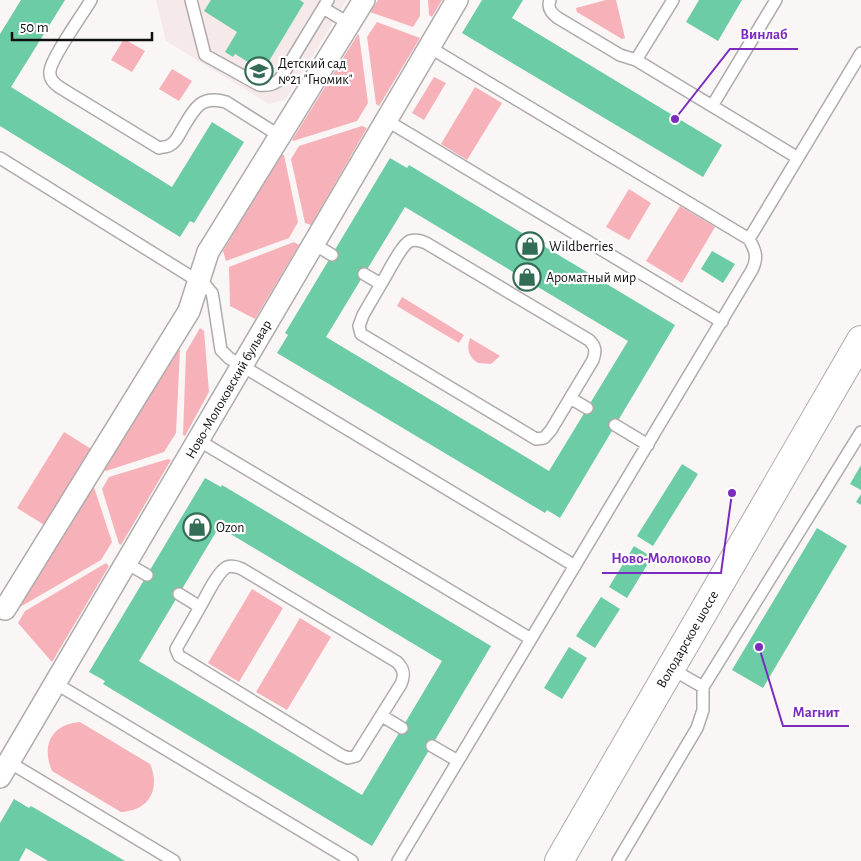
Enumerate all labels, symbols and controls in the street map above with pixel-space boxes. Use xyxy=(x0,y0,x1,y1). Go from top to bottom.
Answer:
scale bar xyxy=(12,10,152,42)
callout: Винлаб xyxy=(730,19,798,49)
text: 50 m xyxy=(20,20,49,35)
text: Винлаб xyxy=(740,27,788,42)
school or university icon: Детский сад №21 "Гномик" xyxy=(244,56,274,86)
place label: Детский сад №21 "Гномик" xyxy=(278,57,353,87)
shop icon: Wildberries xyxy=(515,231,545,261)
place label: Wildberries xyxy=(549,240,613,254)
shop icon: Ароматный мир xyxy=(512,262,542,292)
place label: Ароматный мир xyxy=(546,271,636,285)
street label: Ново-Молоковский бульвар xyxy=(183,318,274,461)
shop icon: Ozon xyxy=(182,512,212,542)
place label: Ozon xyxy=(216,521,244,535)
callout: Ново-Молоково xyxy=(602,543,721,573)
text: Ново-Молоково xyxy=(611,551,711,566)
street label: Володарское шоссе xyxy=(654,588,721,691)
callout: Магнит xyxy=(783,696,849,726)
text: Магнит xyxy=(793,705,840,720)

